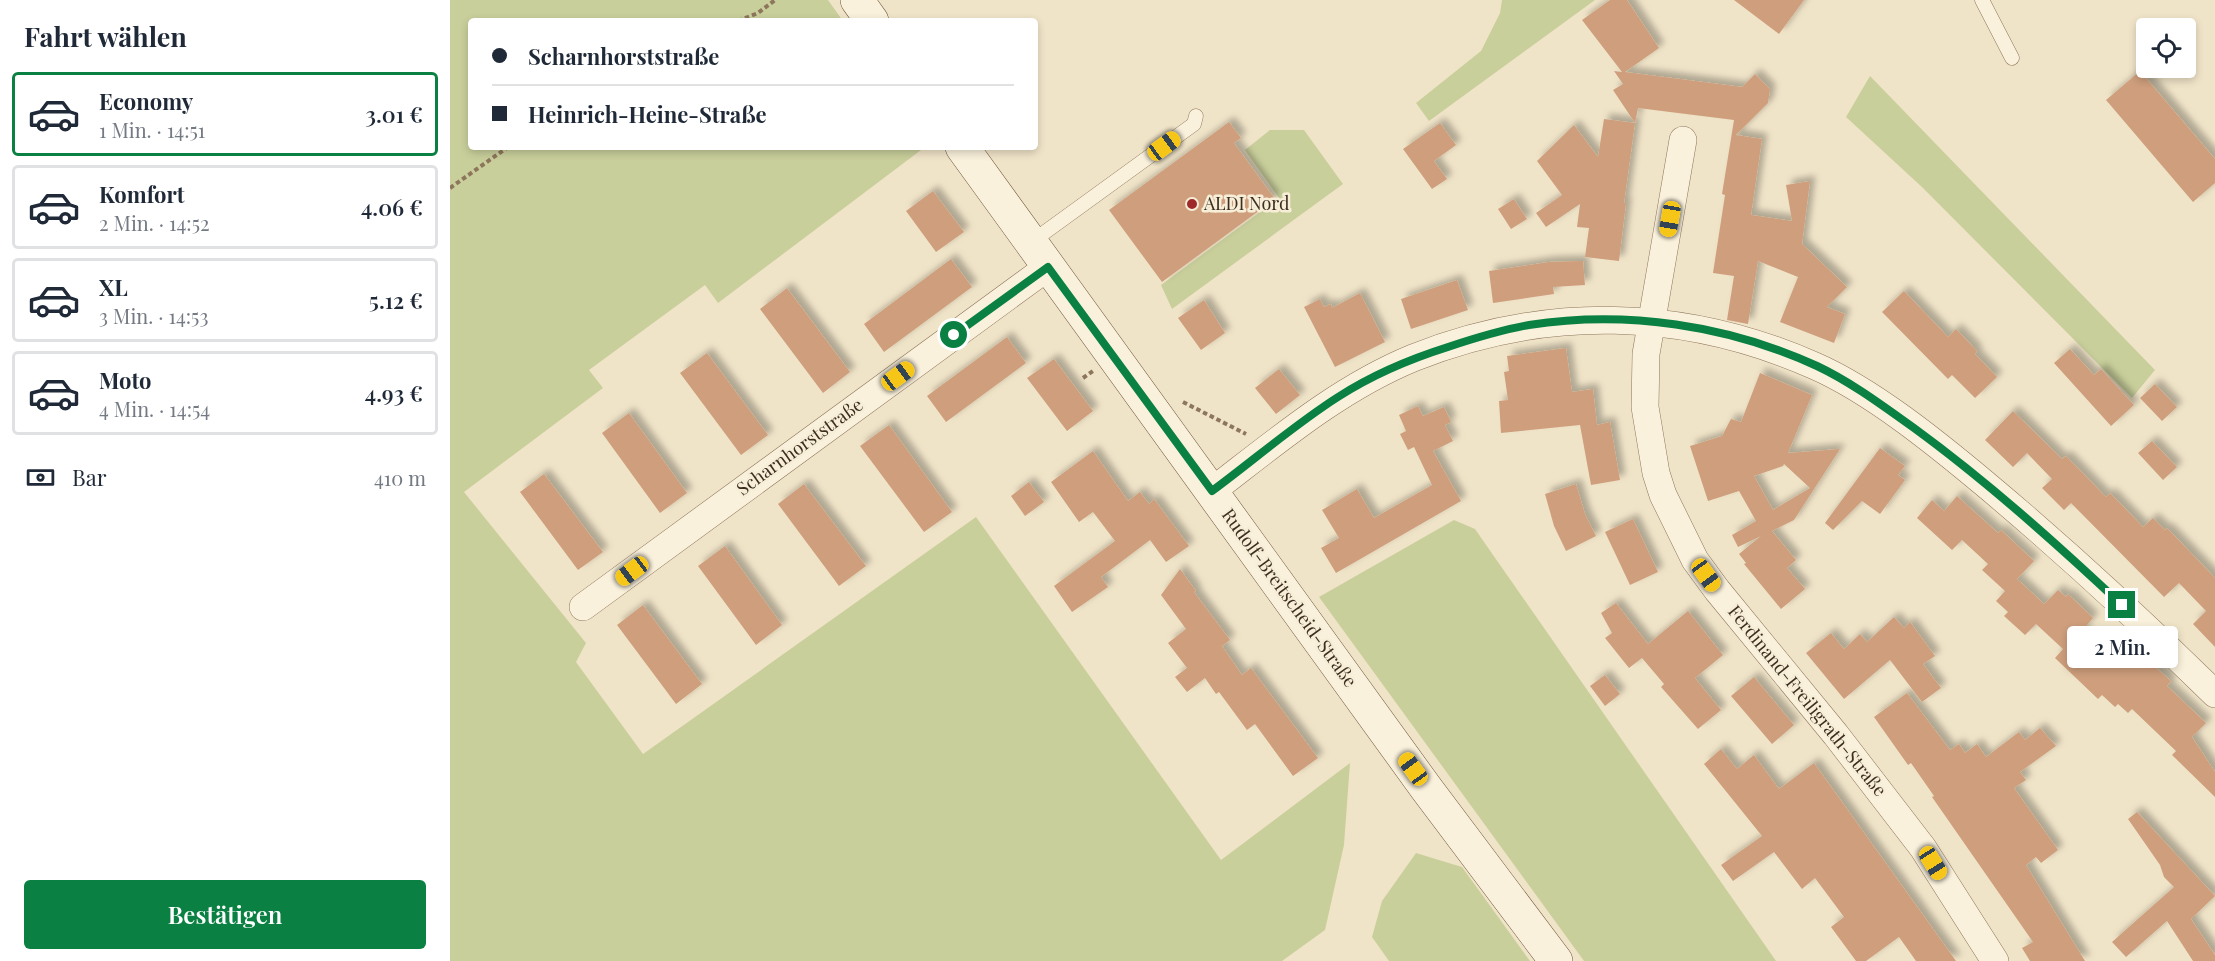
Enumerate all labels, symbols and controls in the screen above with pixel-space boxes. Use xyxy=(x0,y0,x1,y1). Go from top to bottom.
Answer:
text: Fahrt wählen xyxy=(24,18,187,54)
map controls xyxy=(2136,18,2196,78)
button: locate xyxy=(2136,18,2196,78)
text: Scharnhorststraße xyxy=(528,41,719,71)
text: Economy xyxy=(99,86,193,116)
icon: car xyxy=(27,87,81,141)
text: 3.01 € xyxy=(366,99,423,129)
text: Heinrich-Heine-Straße xyxy=(528,99,767,129)
text: 1 Min. · 14:51 xyxy=(99,116,205,143)
car xyxy=(1144,128,1184,164)
text: Komfort xyxy=(99,179,184,209)
icon: car xyxy=(27,180,81,234)
place label: ALDI Nord xyxy=(1203,191,1290,215)
text: 4.06 € xyxy=(361,192,423,222)
marker: ALDI Nord xyxy=(1185,197,1199,211)
car xyxy=(1658,200,1682,238)
text: 2 Min. · 14:52 xyxy=(99,209,210,236)
text: XL xyxy=(99,272,128,302)
icon: car xyxy=(27,273,81,327)
text: 5.12 € xyxy=(369,285,423,315)
text: 3 Min. · 14:53 xyxy=(99,302,208,329)
route start xyxy=(940,321,967,348)
car xyxy=(878,358,918,394)
text: Moto xyxy=(99,365,152,395)
icon: car xyxy=(27,366,81,420)
text: 4.93 € xyxy=(365,378,423,408)
street label: Scharnhorststraße xyxy=(731,392,867,500)
text: 4 Min. · 14:54 xyxy=(99,395,210,422)
icon: cash xyxy=(24,461,57,494)
text: Bar xyxy=(72,462,106,492)
text: 410 m xyxy=(374,464,426,491)
street label: Rudolf-Breitscheid-Straße xyxy=(1217,503,1363,691)
car xyxy=(612,553,652,589)
car xyxy=(1688,555,1724,595)
route end xyxy=(2108,591,2135,618)
street label: Ferdinand-Freiligrath-Straße xyxy=(1723,600,1892,801)
callout: 2 Min. xyxy=(2066,626,2178,668)
text: 2 Min. xyxy=(2094,633,2151,660)
car xyxy=(1395,749,1431,789)
car xyxy=(1916,843,1950,883)
button: Bestätigen xyxy=(24,880,426,949)

